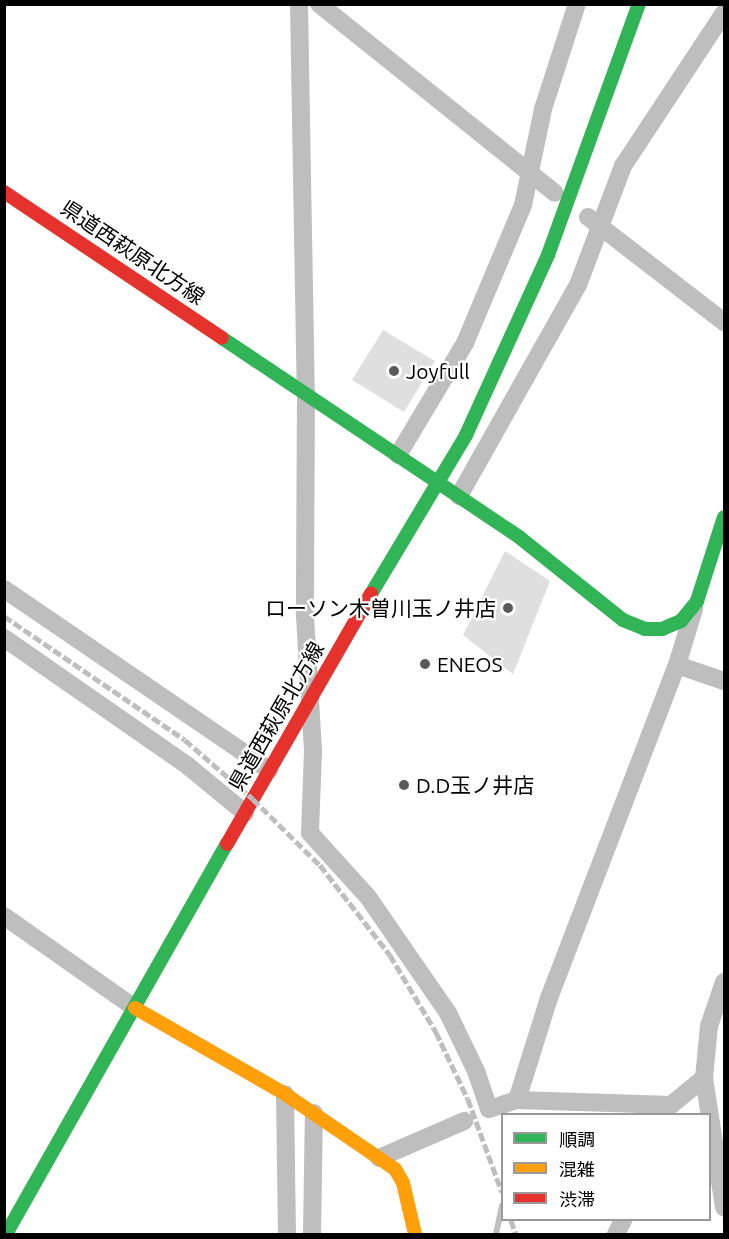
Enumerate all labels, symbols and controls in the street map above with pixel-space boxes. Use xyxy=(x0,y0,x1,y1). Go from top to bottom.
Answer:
street label: 県道西萩原北方線 xyxy=(56,195,210,309)
place label: Joyfull xyxy=(406,358,470,384)
marker: Joyfull xyxy=(387,364,401,378)
place label: ローソン木曽川玉ノ井店 xyxy=(265,595,496,621)
marker: ローソン木曽川玉ノ井店 xyxy=(501,601,515,615)
street label: 県道西萩原北方線 xyxy=(223,637,329,795)
place label: ENEOS xyxy=(437,651,502,677)
marker: ENEOS xyxy=(418,657,432,671)
place label: D.D玉ノ井店 xyxy=(416,772,534,798)
marker: D.D玉ノ井店 xyxy=(397,778,411,792)
legend xyxy=(501,1113,711,1221)
text: 順調 xyxy=(559,1129,595,1149)
text: 混雑 xyxy=(559,1159,595,1179)
text: 渋滞 xyxy=(559,1189,595,1209)

